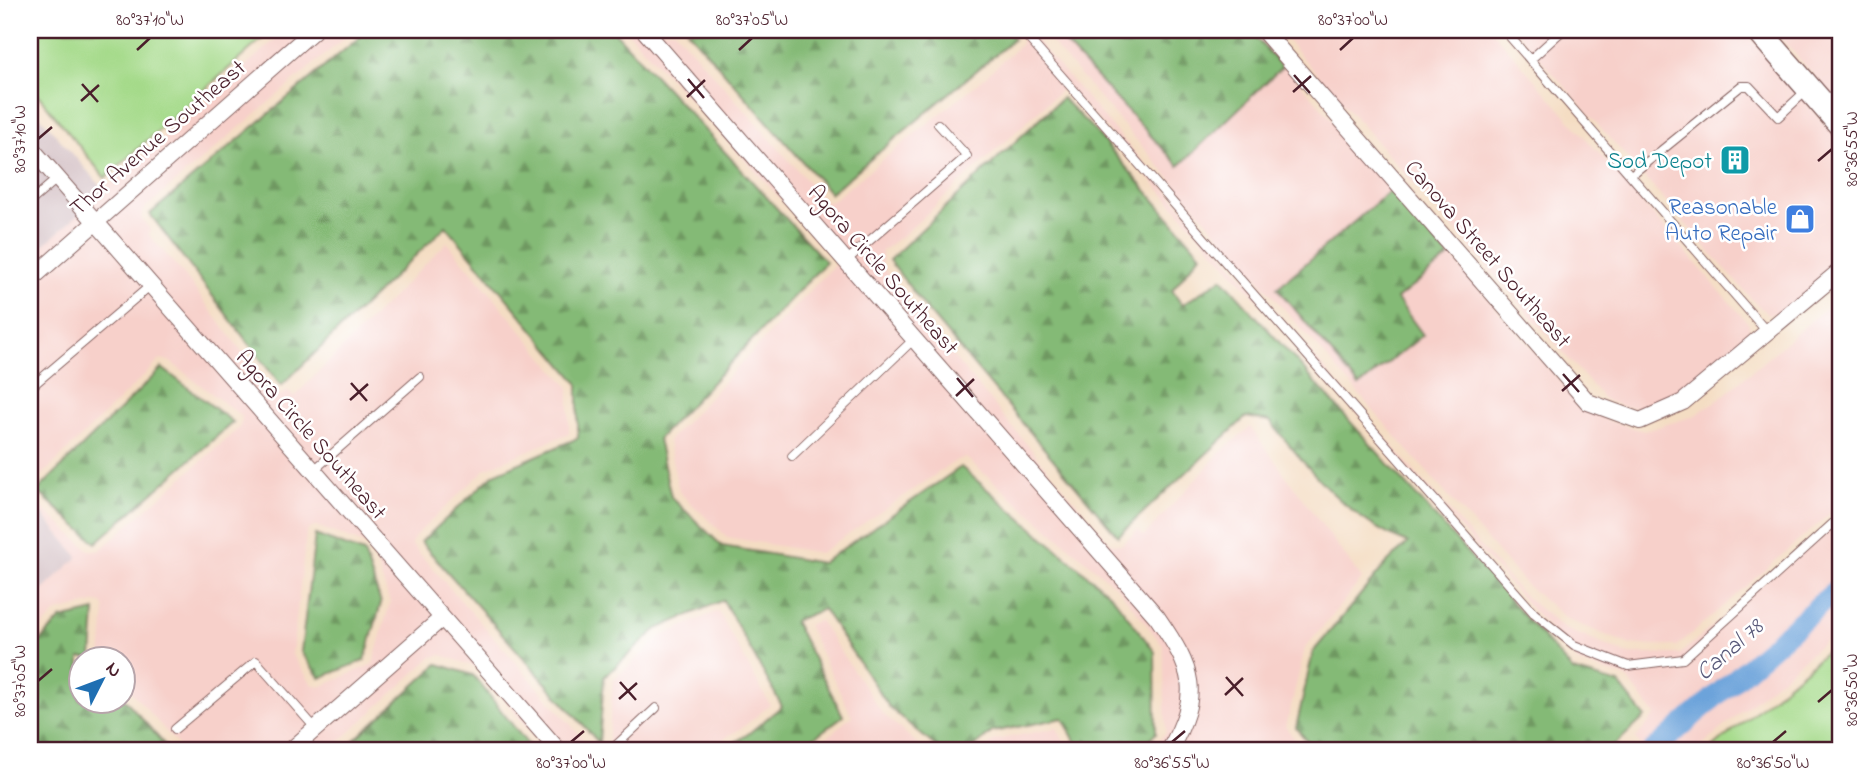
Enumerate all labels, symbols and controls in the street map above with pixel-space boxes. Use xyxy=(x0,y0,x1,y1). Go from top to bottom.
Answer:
text: 80°37'10"W xyxy=(116,8,184,34)
text: 80°37'05"W xyxy=(716,8,788,34)
text: 80°37'00"W xyxy=(1318,8,1388,34)
street label: Thor Avenue Southeast xyxy=(63,53,254,225)
text: 80°37'10"W xyxy=(8,105,34,173)
text: 80°36'55"W xyxy=(1840,111,1866,187)
building icon: Sod Depot xyxy=(1718,143,1752,177)
place label: Sod Depot xyxy=(1607,146,1712,179)
street label: Canova Street Southeast xyxy=(1396,153,1578,356)
street label: Agora Circle Southeast xyxy=(798,178,966,364)
place label: Reasonable Auto Repair xyxy=(1665,192,1778,251)
shop icon: Reasonable Auto Repair xyxy=(1783,202,1817,236)
street label: Agora Circle Southeast xyxy=(226,343,394,529)
water label: Canal 78 xyxy=(1689,610,1774,690)
north arrow xyxy=(66,644,136,714)
text: 80°37'05"W xyxy=(8,645,34,717)
text: 80°36'50"W xyxy=(1840,654,1866,726)
text: N xyxy=(98,656,127,684)
text: 80°37'00"W xyxy=(536,751,606,777)
text: 80°36'55"W xyxy=(1134,751,1210,777)
text: 80°36'50"W xyxy=(1737,751,1809,777)

